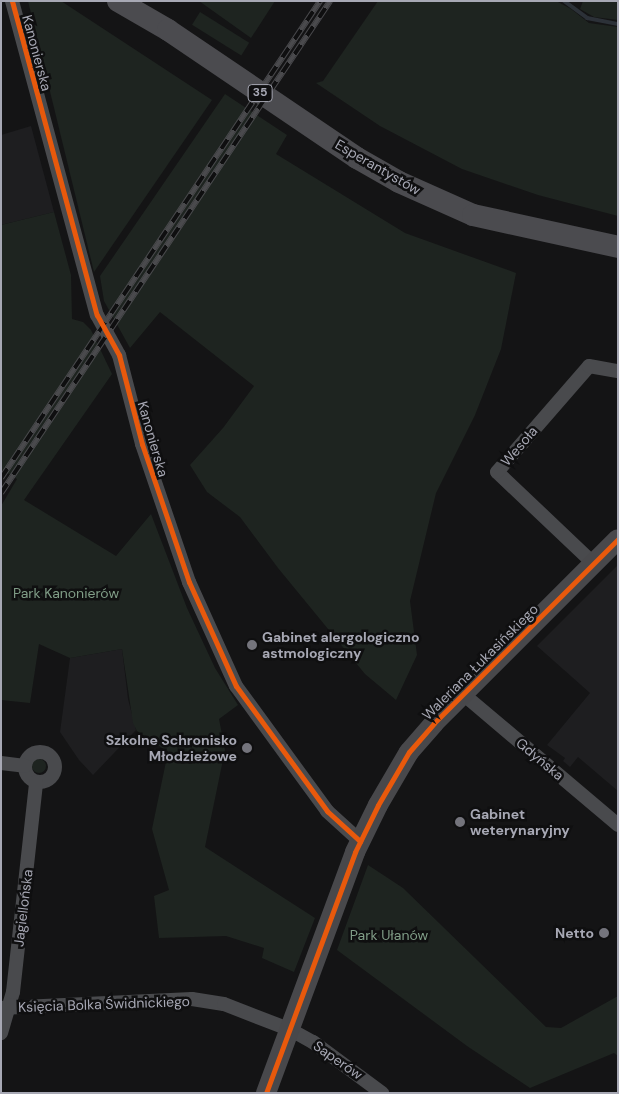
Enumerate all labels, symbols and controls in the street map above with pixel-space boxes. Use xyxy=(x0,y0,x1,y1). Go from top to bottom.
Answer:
street label: Kanonierska xyxy=(19,13,55,93)
road number: 35 xyxy=(248,84,272,102)
street label: Esperantystów xyxy=(332,136,424,198)
street label: Kanonierska xyxy=(134,399,172,479)
street label: Wesoła xyxy=(497,423,541,469)
park label: Park Kanonierów xyxy=(13,585,119,601)
street label: Waleriana Łukasińskiego xyxy=(419,601,541,723)
place label: Gabinet alergologiczno astmologiczny xyxy=(262,629,419,662)
marker: Gabinet alergologiczno astmologiczny xyxy=(246,639,258,651)
place label: Szkolne Schronisko Młodzieżowe xyxy=(106,732,237,764)
street label: Gdyńska xyxy=(513,734,567,784)
marker: Szkolne Schronisko Młodzieżowe xyxy=(241,742,253,754)
place label: Gabinet weterynaryjny xyxy=(470,806,570,839)
marker: Gabinet weterynaryjny xyxy=(454,816,466,828)
street label: Jagiellońska xyxy=(10,868,36,948)
place label: Netto xyxy=(555,925,594,941)
park label: Park Ułanów xyxy=(350,927,428,943)
marker: Netto xyxy=(598,927,610,939)
street label: Księcia Bolka Świdnickiego xyxy=(18,993,190,1015)
street label: Saperów xyxy=(310,1037,366,1083)

